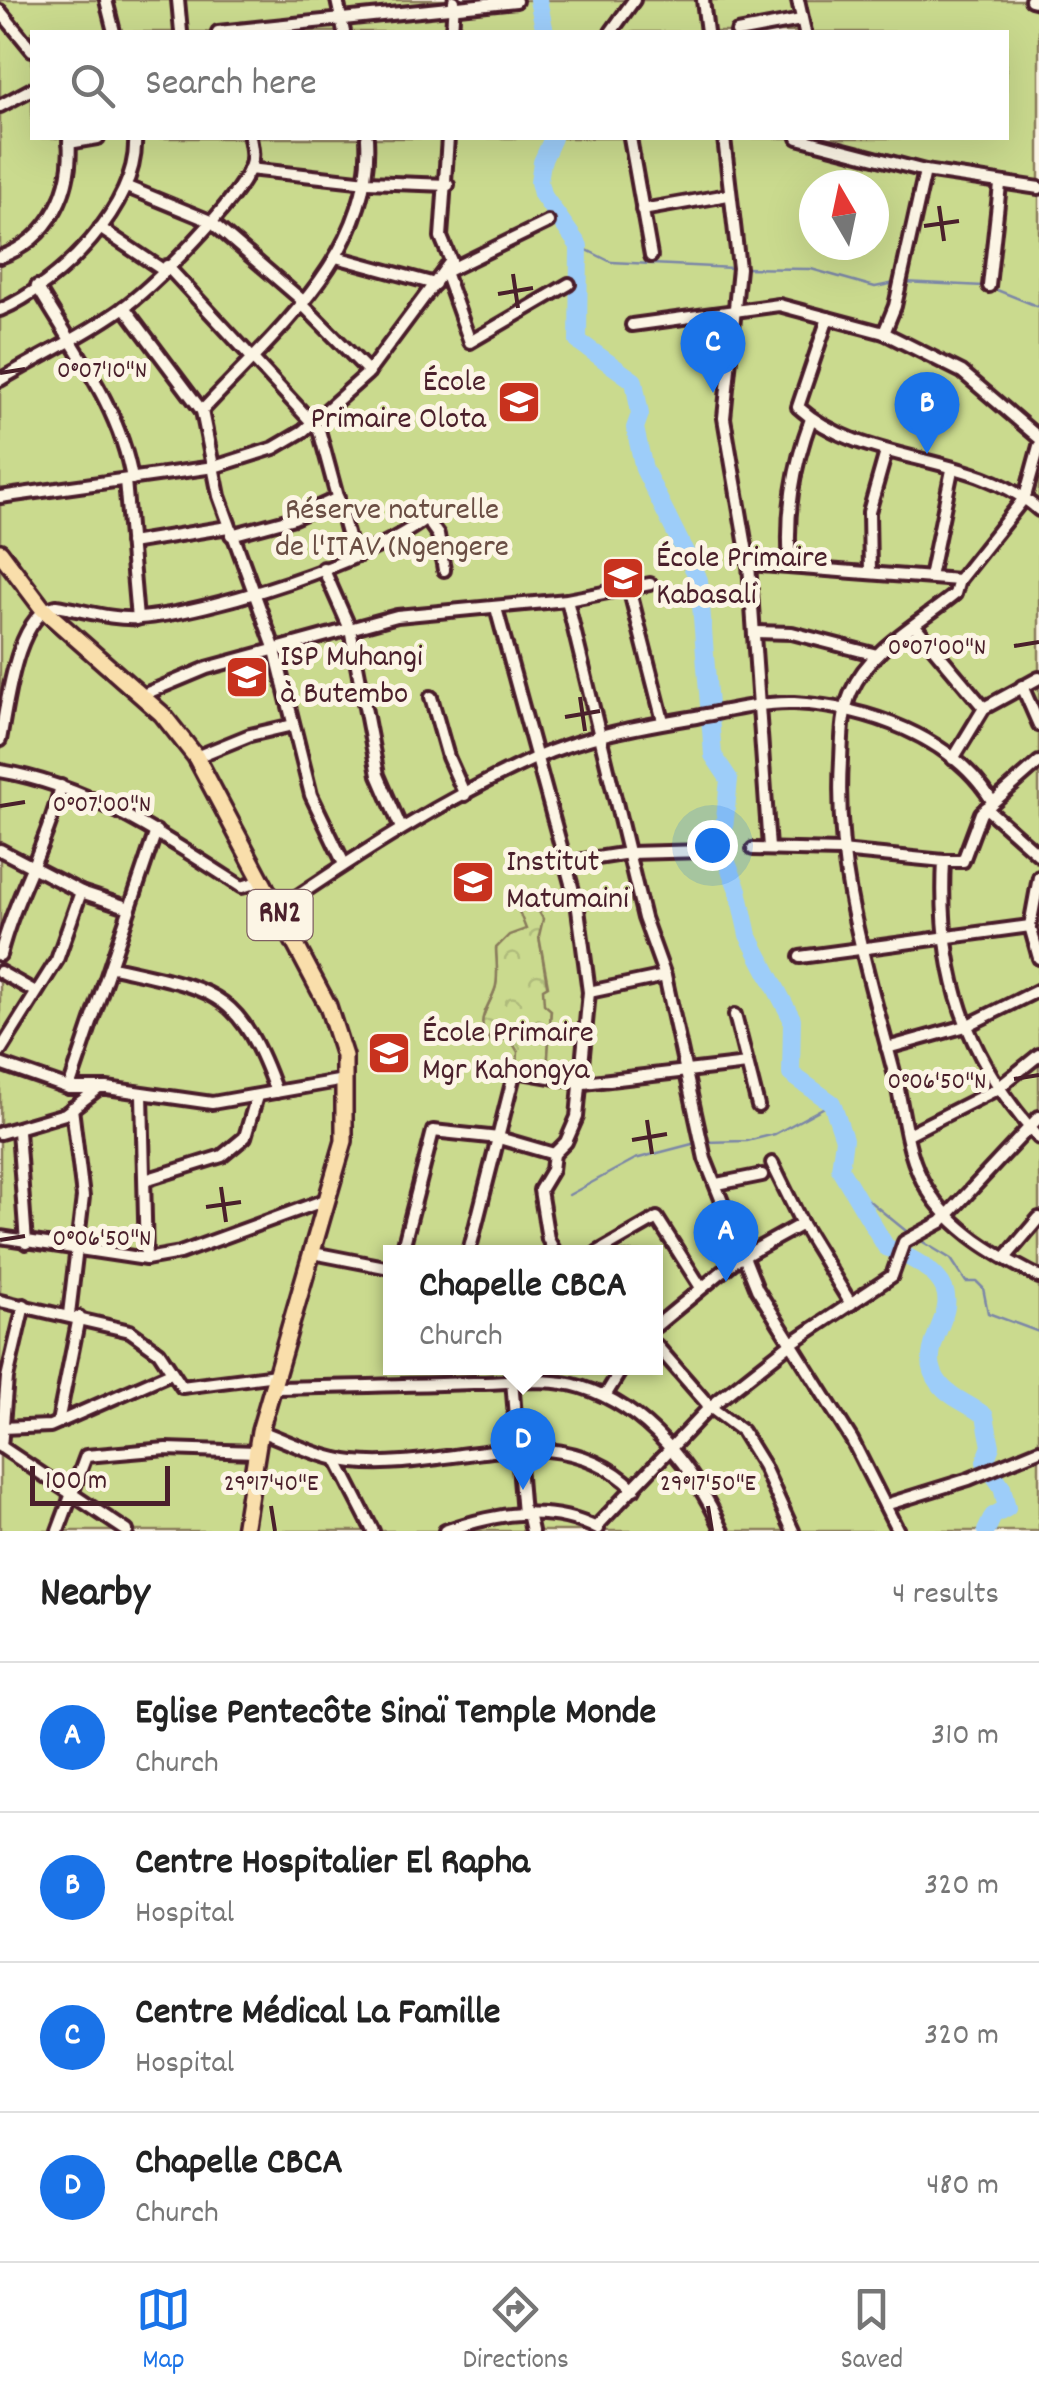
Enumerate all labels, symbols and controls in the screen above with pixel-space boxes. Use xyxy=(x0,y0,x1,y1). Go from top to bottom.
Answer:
search box xyxy=(30,30,1009,140)
icon: search xyxy=(65,58,120,113)
text: Search here xyxy=(145,58,317,113)
north arrow xyxy=(799,170,889,260)
pin: C xyxy=(680,310,746,393)
text: 0°07'10"N xyxy=(57,354,147,390)
place label: École Primaire Olota xyxy=(311,361,487,444)
pin: B xyxy=(894,372,960,454)
school or university icon: École Primaire Olota xyxy=(496,379,542,425)
park label: Réserve naturelle de l'ITAV (Ngengere xyxy=(275,489,509,572)
place label: École Primaire Kabasali xyxy=(656,537,828,620)
school or university icon: École Primaire Kabasali xyxy=(600,555,646,601)
text: 0°07'00"N xyxy=(888,631,986,667)
place label: ISP Muhangi à Butembo xyxy=(280,636,423,719)
school or university icon: ISP Muhangi à Butembo xyxy=(224,654,270,700)
text: 0°07'00"N xyxy=(53,788,151,824)
your location xyxy=(687,820,738,871)
place label: Institut Matumaini xyxy=(506,841,629,924)
school or university icon: Institut Matumaini xyxy=(450,859,496,905)
road number: RN2 xyxy=(248,890,312,940)
place label: École Primaire Mgr Kahongya xyxy=(422,1012,594,1095)
school or university icon: École Primaire Mgr Kahongya xyxy=(366,1030,412,1076)
text: 0°06'50"N xyxy=(888,1065,986,1101)
pin: A xyxy=(694,1200,758,1282)
text: 0°06'50"N xyxy=(53,1222,151,1258)
popup xyxy=(383,1245,663,1375)
text: Chapelle CBCA xyxy=(419,1260,627,1315)
text: Church xyxy=(419,1315,503,1361)
pin: D xyxy=(490,1408,556,1490)
scale bar xyxy=(30,1461,170,1506)
text: 100 m xyxy=(45,1463,107,1503)
text: 29°17'40"E xyxy=(224,1467,319,1503)
text: 29°17'50"E xyxy=(660,1467,757,1503)
text: Nearby xyxy=(40,1566,150,1626)
text: 4 results xyxy=(892,1573,999,1619)
text: Eglise Pentecôte Sinaï Temple Monde xyxy=(135,1687,656,1742)
text: A xyxy=(64,1714,81,1760)
text: 310 m xyxy=(931,1714,999,1760)
text: Church xyxy=(135,1742,219,1788)
text: Centre Hospitalier El Rapha xyxy=(135,1837,530,1892)
text: B xyxy=(65,1864,80,1910)
text: 320 m xyxy=(924,1864,999,1910)
text: Hospital xyxy=(135,1892,234,1938)
text: Centre Médical La Famille xyxy=(135,1987,501,2042)
text: C xyxy=(65,2014,80,2060)
text: 320 m xyxy=(924,2014,999,2060)
text: Hospital xyxy=(135,2042,234,2088)
text: Chapelle CBCA xyxy=(135,2137,343,2192)
text: D xyxy=(64,2164,81,2210)
text: 480 m xyxy=(926,2164,999,2210)
text: Church xyxy=(135,2192,219,2238)
tab: Map xyxy=(136,2282,191,2382)
tab: Directions xyxy=(463,2282,569,2382)
tab: Saved xyxy=(841,2282,903,2382)

